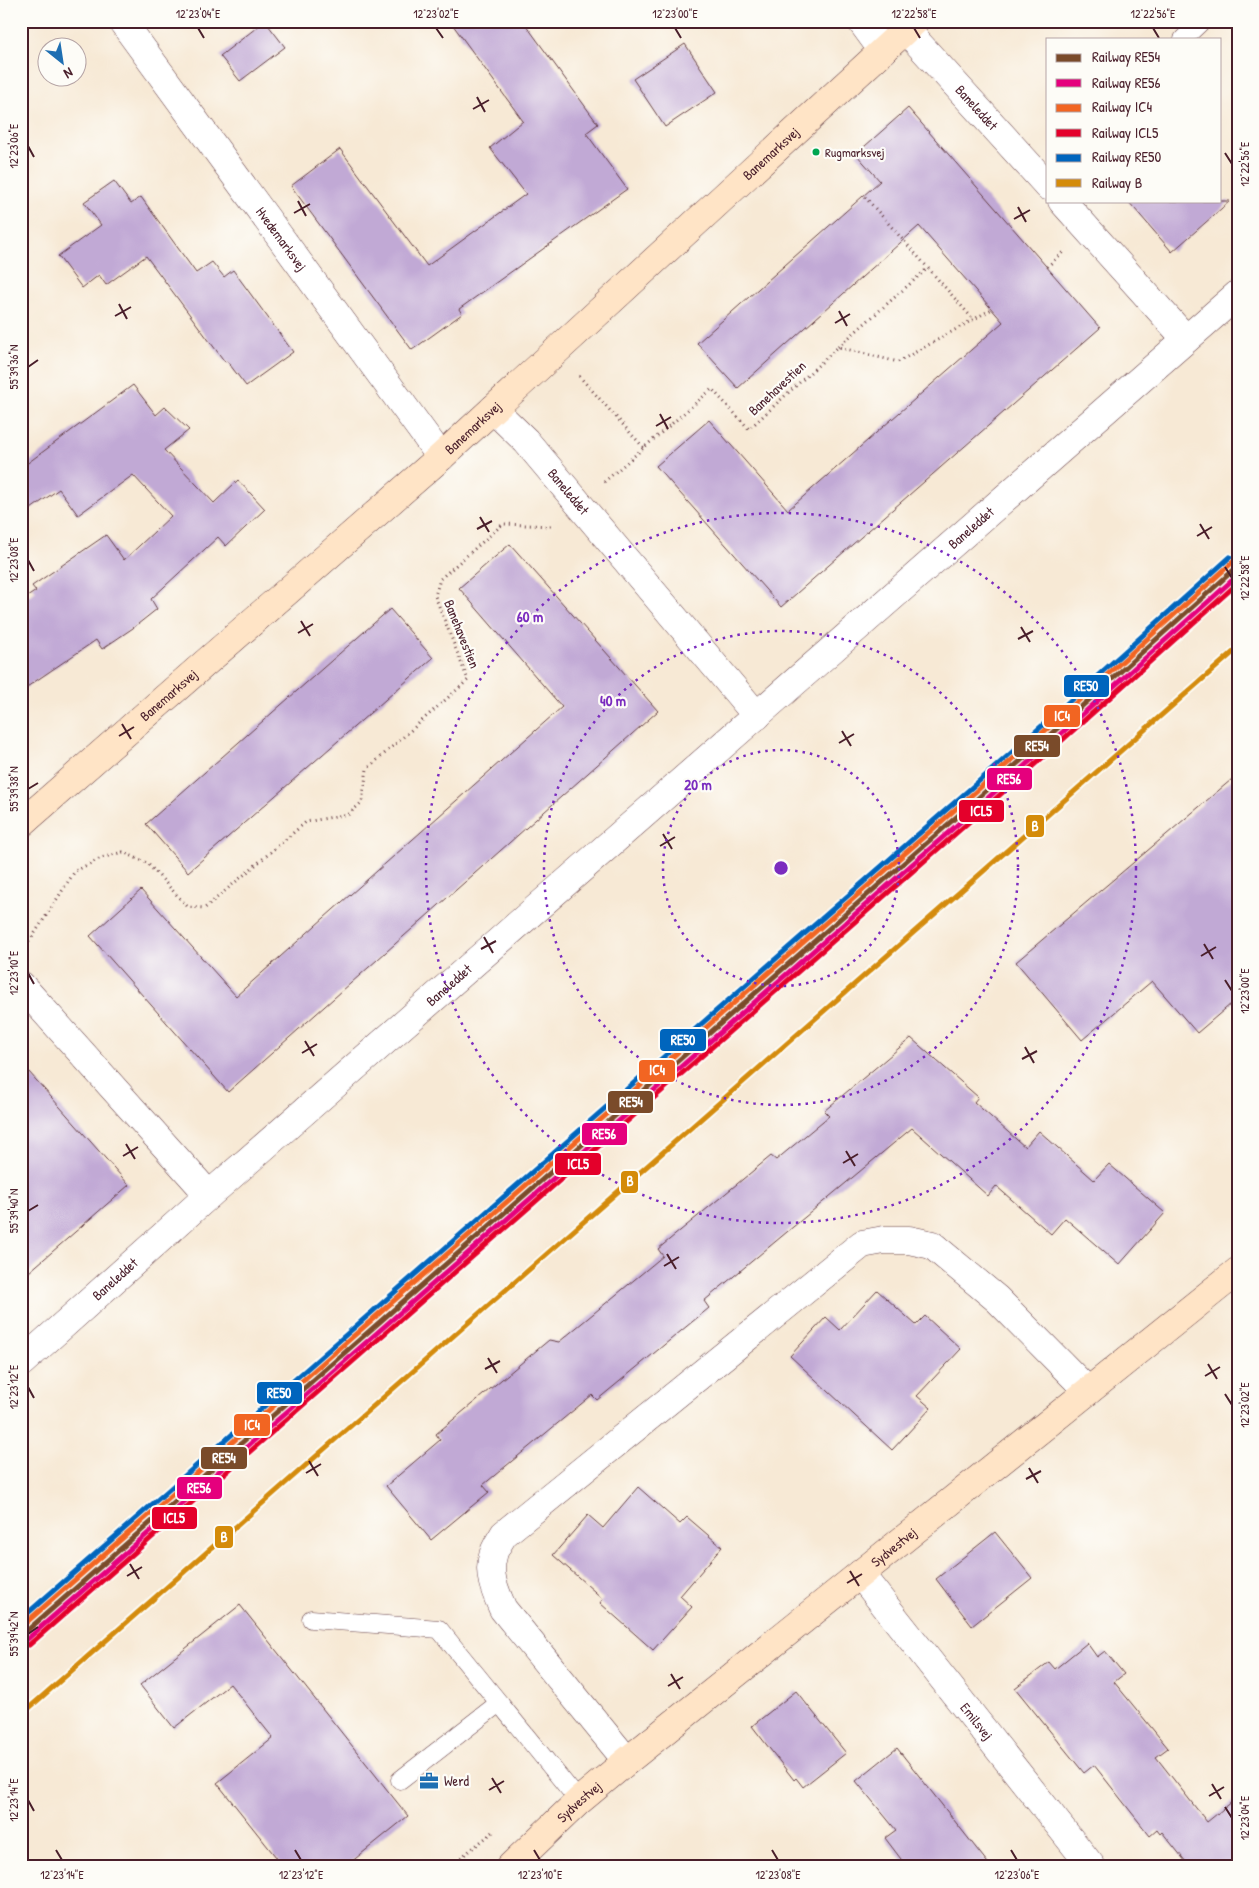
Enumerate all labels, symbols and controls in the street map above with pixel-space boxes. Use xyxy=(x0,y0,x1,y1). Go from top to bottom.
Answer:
text: 12°23'04"E xyxy=(176,5,221,22)
text: 12°23'02"E xyxy=(413,5,460,22)
text: 12°23'00"E xyxy=(652,5,698,22)
text: 12°22'58"E xyxy=(891,5,937,22)
text: 12°22'56"E xyxy=(1131,5,1176,22)
north arrow xyxy=(38,38,88,88)
legend xyxy=(1046,38,1222,202)
text: Railway RE54 xyxy=(1092,46,1160,67)
text: N xyxy=(60,64,77,84)
text: Railway RE56 xyxy=(1092,72,1160,93)
street label: Baneleddet xyxy=(951,81,1003,134)
text: Railway IC4 xyxy=(1092,96,1152,117)
street label: Banemarksvej xyxy=(738,122,804,184)
text: Railway ICL5 xyxy=(1092,122,1159,143)
text: 12°23'06"E xyxy=(5,123,22,168)
text: 12°22'56"E xyxy=(1236,141,1253,186)
place label: Rugmarksvej xyxy=(825,143,885,161)
text: Railway RE50 xyxy=(1092,146,1161,167)
marker: Rugmarksvej xyxy=(811,147,821,157)
text: Railway B xyxy=(1092,172,1142,193)
street label: Hvedemarksvej xyxy=(252,203,312,275)
text: 55°39'36"N xyxy=(5,345,22,389)
street label: Banehavestien xyxy=(744,356,810,419)
street label: Banemarksvej xyxy=(440,396,506,458)
street label: Baneleddet xyxy=(544,464,594,519)
street label: Baneleddet xyxy=(944,502,998,553)
text: 12°23'08"E xyxy=(5,537,22,583)
text: 12°22'58"E xyxy=(1236,555,1253,601)
street label: Banehavestien xyxy=(440,597,485,671)
text: 60 m xyxy=(517,606,543,627)
street label: Banemarksvej xyxy=(135,664,202,725)
line badge: RE50 xyxy=(1063,674,1110,698)
text: RE50 xyxy=(1074,676,1099,695)
text: 40 m xyxy=(600,690,626,711)
line badge: IC4 xyxy=(1043,704,1081,728)
text: IC4 xyxy=(1054,706,1071,725)
line badge: RE54 xyxy=(1013,734,1061,758)
text: RE54 xyxy=(1025,736,1050,755)
text: 55°39'38"N xyxy=(5,766,22,812)
line badge: RE56 xyxy=(986,767,1033,791)
text: RE56 xyxy=(997,769,1021,788)
text: 20 m xyxy=(684,774,712,795)
line badge: ICL5 xyxy=(958,799,1005,823)
text: ICL5 xyxy=(970,801,992,820)
line badge: B xyxy=(1025,814,1045,838)
text: B xyxy=(1031,816,1039,835)
centre of rings xyxy=(772,859,790,877)
text: 12°23'10"E xyxy=(5,950,22,995)
street label: Baneleddet xyxy=(422,959,476,1010)
text: 12°23'00"E xyxy=(1236,968,1253,1014)
line badge: RE50 xyxy=(659,1028,707,1052)
text: RE50 xyxy=(671,1030,696,1049)
line badge: IC4 xyxy=(638,1059,676,1083)
text: IC4 xyxy=(649,1060,666,1079)
line badge: RE54 xyxy=(607,1090,654,1114)
text: RE54 xyxy=(619,1092,644,1111)
line badge: RE56 xyxy=(581,1122,628,1146)
text: RE56 xyxy=(592,1124,616,1143)
line badge: ICL5 xyxy=(554,1152,602,1176)
text: ICL5 xyxy=(567,1154,589,1173)
line badge: B xyxy=(620,1170,639,1194)
text: B xyxy=(626,1171,634,1190)
text: 55°39'40"N xyxy=(5,1189,22,1233)
street label: Baneleddet xyxy=(88,1253,142,1304)
text: 12°23'12"E xyxy=(5,1364,22,1409)
line badge: RE50 xyxy=(256,1381,303,1405)
text: 12°23'02"E xyxy=(1236,1381,1253,1428)
text: RE50 xyxy=(267,1383,292,1402)
line badge: IC4 xyxy=(233,1413,271,1437)
text: IC4 xyxy=(244,1415,261,1434)
line badge: RE54 xyxy=(200,1446,248,1470)
text: RE54 xyxy=(212,1448,237,1467)
line badge: RE56 xyxy=(176,1476,223,1500)
text: RE56 xyxy=(187,1478,211,1497)
line badge: ICL5 xyxy=(151,1506,198,1530)
text: ICL5 xyxy=(163,1508,185,1527)
street label: Sydvestvej xyxy=(867,1522,921,1571)
line badge: B xyxy=(214,1525,234,1549)
text: B xyxy=(220,1527,228,1546)
text: 55°39'42"N xyxy=(5,1612,22,1656)
street label: Emilsvej xyxy=(956,1699,998,1744)
office icon: Werd xyxy=(418,1770,440,1792)
place label: Werd xyxy=(444,1771,470,1790)
street label: Sydvestvej xyxy=(552,1776,606,1826)
text: 12°23'14"E xyxy=(5,1778,22,1822)
text: 12°23'04"E xyxy=(1236,1795,1253,1840)
text: 12°23'14"E xyxy=(40,1866,84,1883)
text: 12°23'12"E xyxy=(279,1866,324,1883)
text: 12°23'10"E xyxy=(518,1866,563,1883)
text: 12°23'08"E xyxy=(755,1866,801,1883)
text: 12°23'06"E xyxy=(995,1866,1040,1883)

